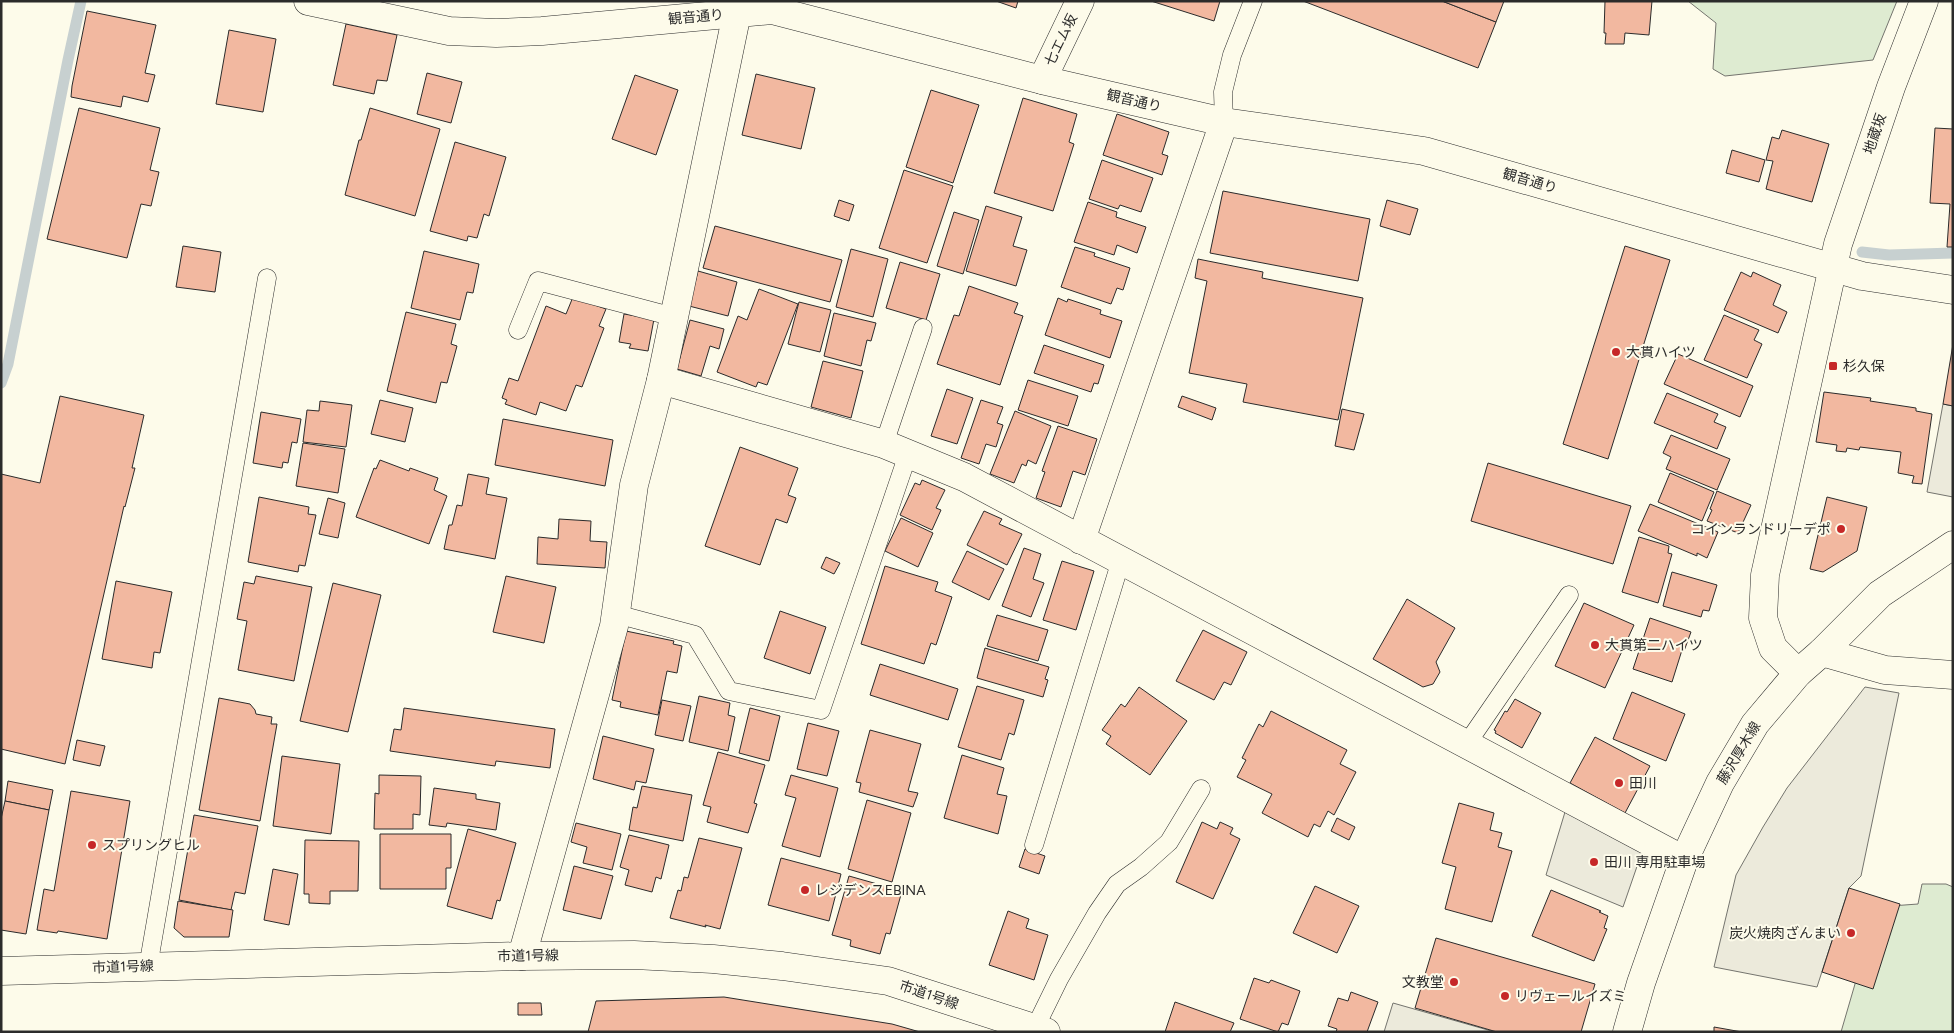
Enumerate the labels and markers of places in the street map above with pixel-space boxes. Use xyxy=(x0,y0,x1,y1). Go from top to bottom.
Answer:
place label: 大貫ハイツ xyxy=(1626,344,1696,361)
marker: 大貫ハイツ xyxy=(1610,346,1622,358)
place label: 杉久保 xyxy=(1843,358,1885,375)
marker: 杉久保 xyxy=(1827,360,1839,372)
place label: コインランドリーデポ xyxy=(1691,521,1831,538)
marker: コインランドリーデポ xyxy=(1835,523,1847,535)
place label: 大貫第二ハイツ xyxy=(1605,637,1703,654)
marker: 大貫第二ハイツ xyxy=(1589,639,1601,651)
place label: 田川 xyxy=(1629,775,1657,792)
marker: 田川 xyxy=(1613,777,1625,789)
place label: スプリングヒル xyxy=(102,837,200,854)
marker: スプリングヒル xyxy=(86,839,98,851)
place label: 田川 専用駐車場 xyxy=(1604,854,1705,871)
marker: 田川 専用駐車場 xyxy=(1588,856,1600,868)
place label: レジデンスEBINA xyxy=(815,882,926,899)
marker: レジデンスEBINA xyxy=(799,884,811,896)
place label: 炭火焼肉ざんまい xyxy=(1729,925,1841,942)
marker: 炭火焼肉ざんまい xyxy=(1845,927,1857,939)
place label: 文教堂 xyxy=(1402,974,1444,991)
marker: 文教堂 xyxy=(1448,976,1460,988)
place label: リヴェールイズミ xyxy=(1515,988,1627,1005)
marker: リヴェールイズミ xyxy=(1499,990,1511,1002)

